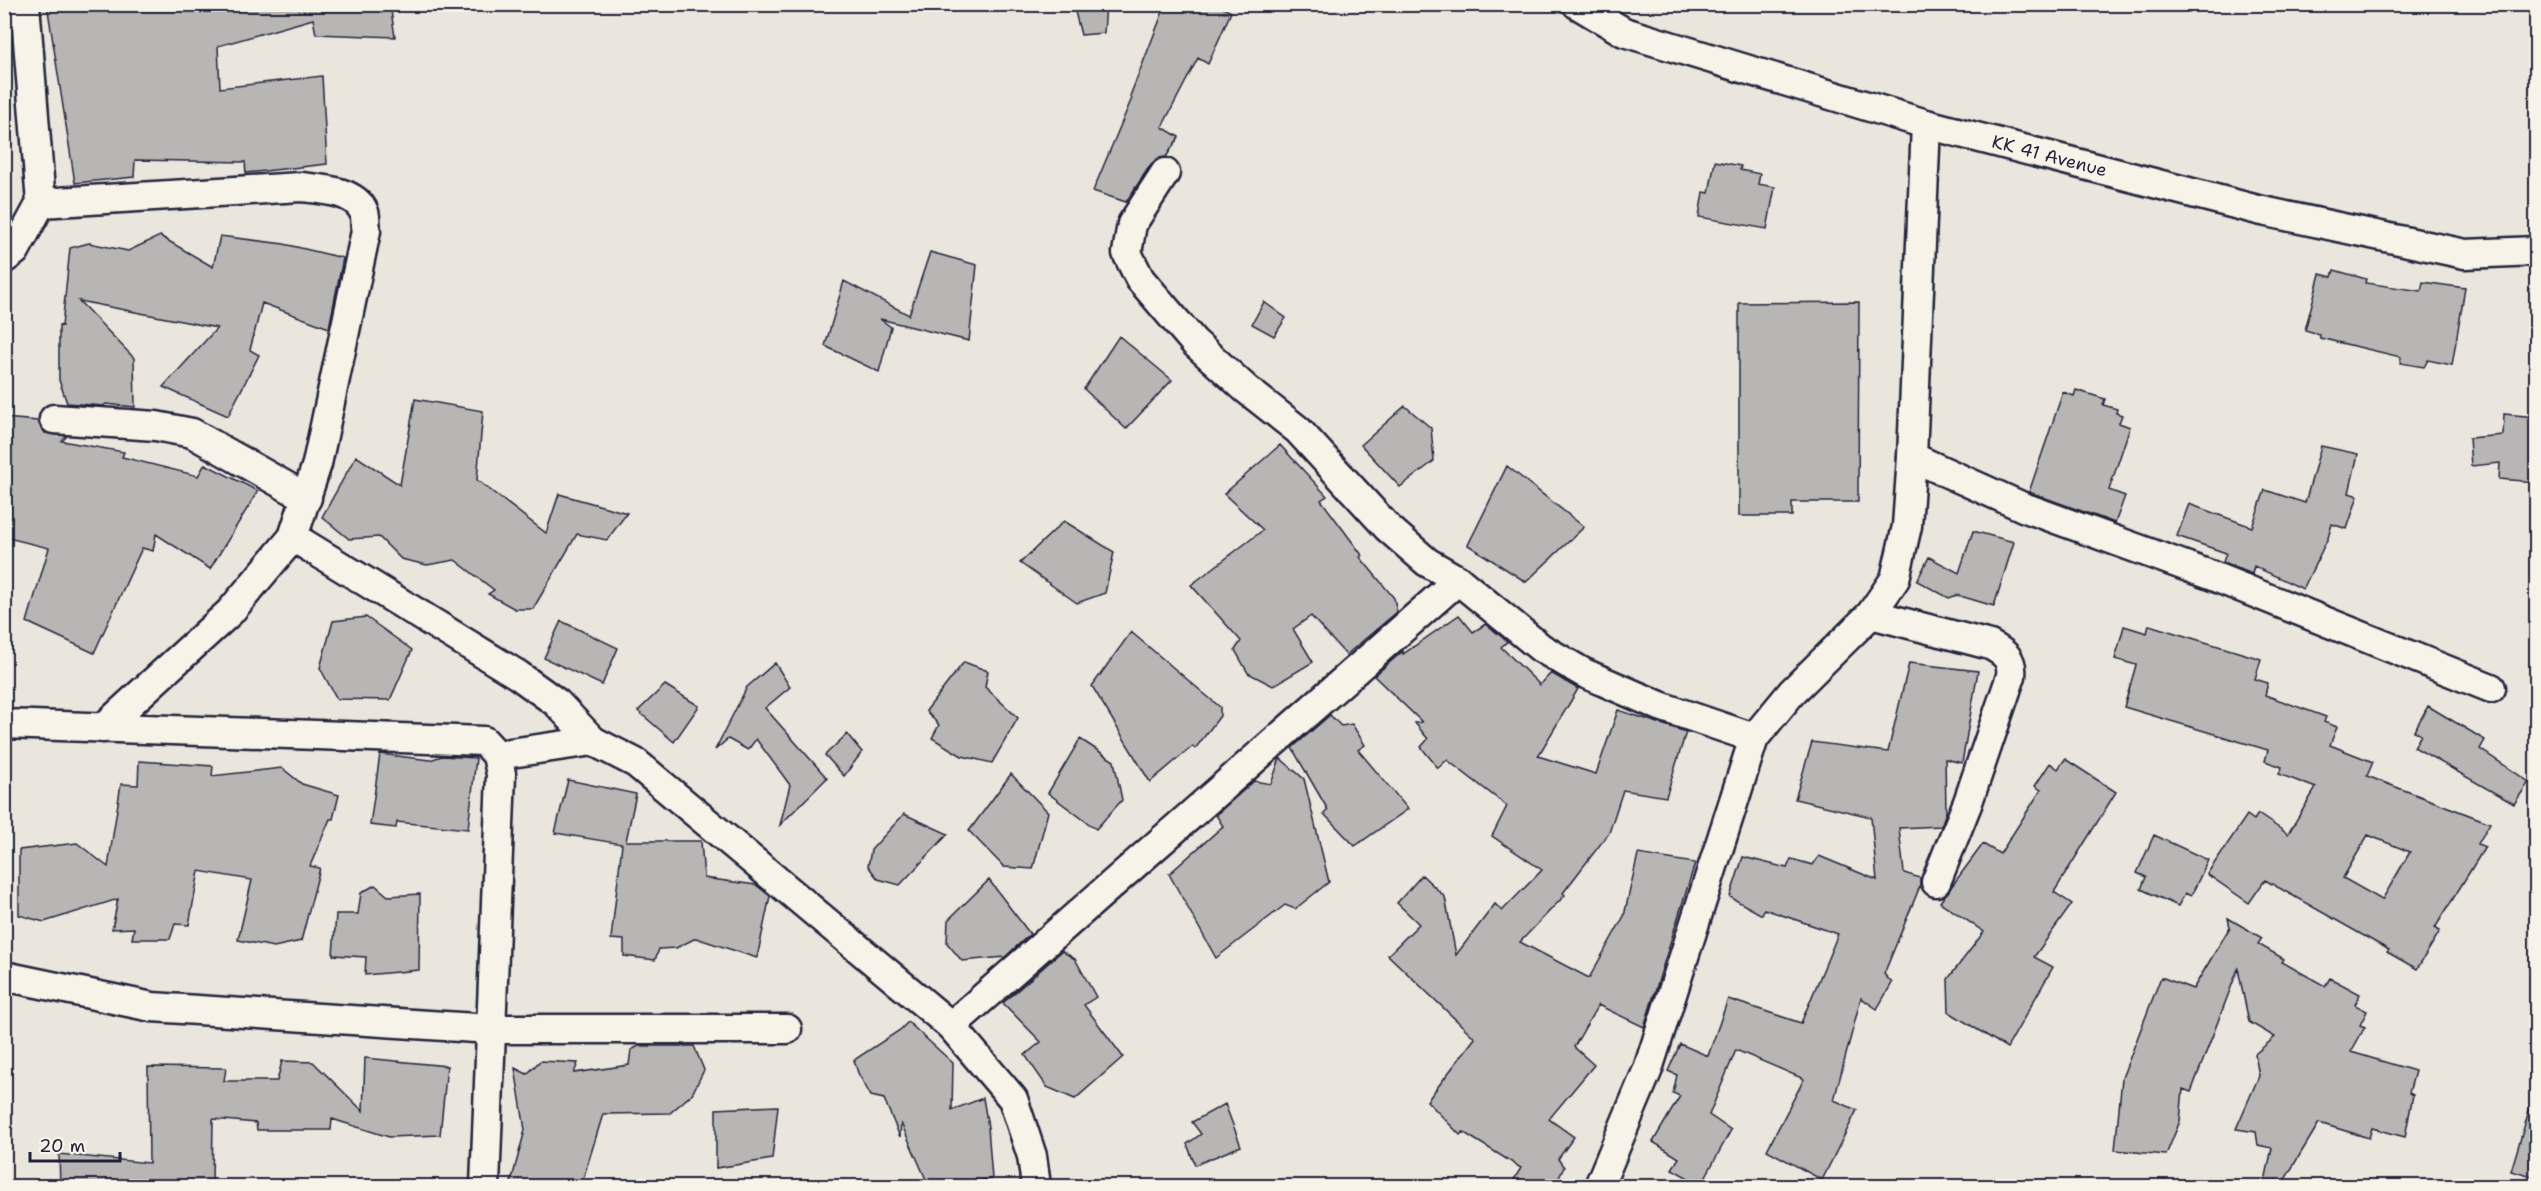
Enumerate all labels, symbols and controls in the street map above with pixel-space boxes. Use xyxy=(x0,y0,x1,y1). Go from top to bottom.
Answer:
street label: KK 41 Avenue xyxy=(1989,130,2110,182)
scale bar xyxy=(30,1125,120,1163)
text: 20 m xyxy=(39,1134,85,1158)

